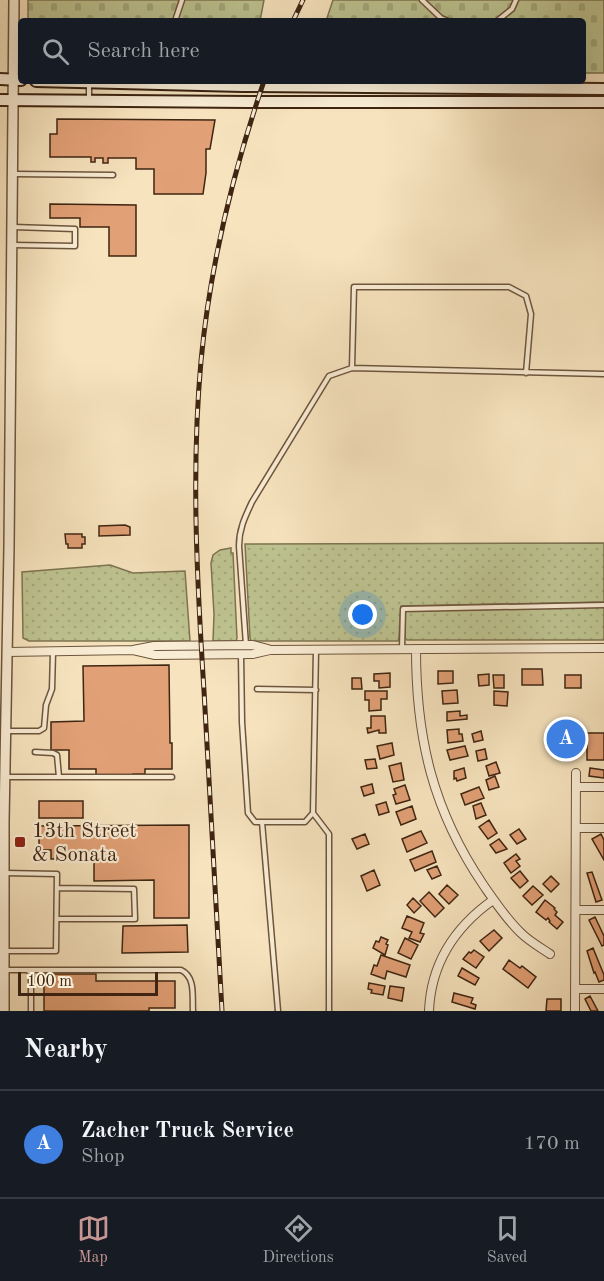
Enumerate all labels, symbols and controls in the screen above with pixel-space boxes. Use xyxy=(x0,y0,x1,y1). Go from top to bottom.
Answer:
search box xyxy=(18,18,586,84)
icon: search xyxy=(39,35,72,68)
text: Search here xyxy=(87,40,200,62)
your location xyxy=(348,600,377,629)
pin: A xyxy=(546,716,586,762)
place label: 13th Street & Sonata xyxy=(32,821,137,866)
marker: 13th Street & Sonata xyxy=(13,835,27,849)
scale bar xyxy=(18,969,158,996)
text: 100 m xyxy=(27,974,72,990)
text: Nearby xyxy=(24,1037,108,1063)
text: Zacher Truck Service xyxy=(81,1120,294,1142)
text: A xyxy=(36,1134,51,1154)
text: 170 m xyxy=(524,1134,580,1154)
text: Shop xyxy=(81,1147,125,1167)
tab: Map xyxy=(77,1212,110,1268)
tab: Directions xyxy=(263,1212,334,1268)
tab: Saved xyxy=(487,1212,527,1268)

